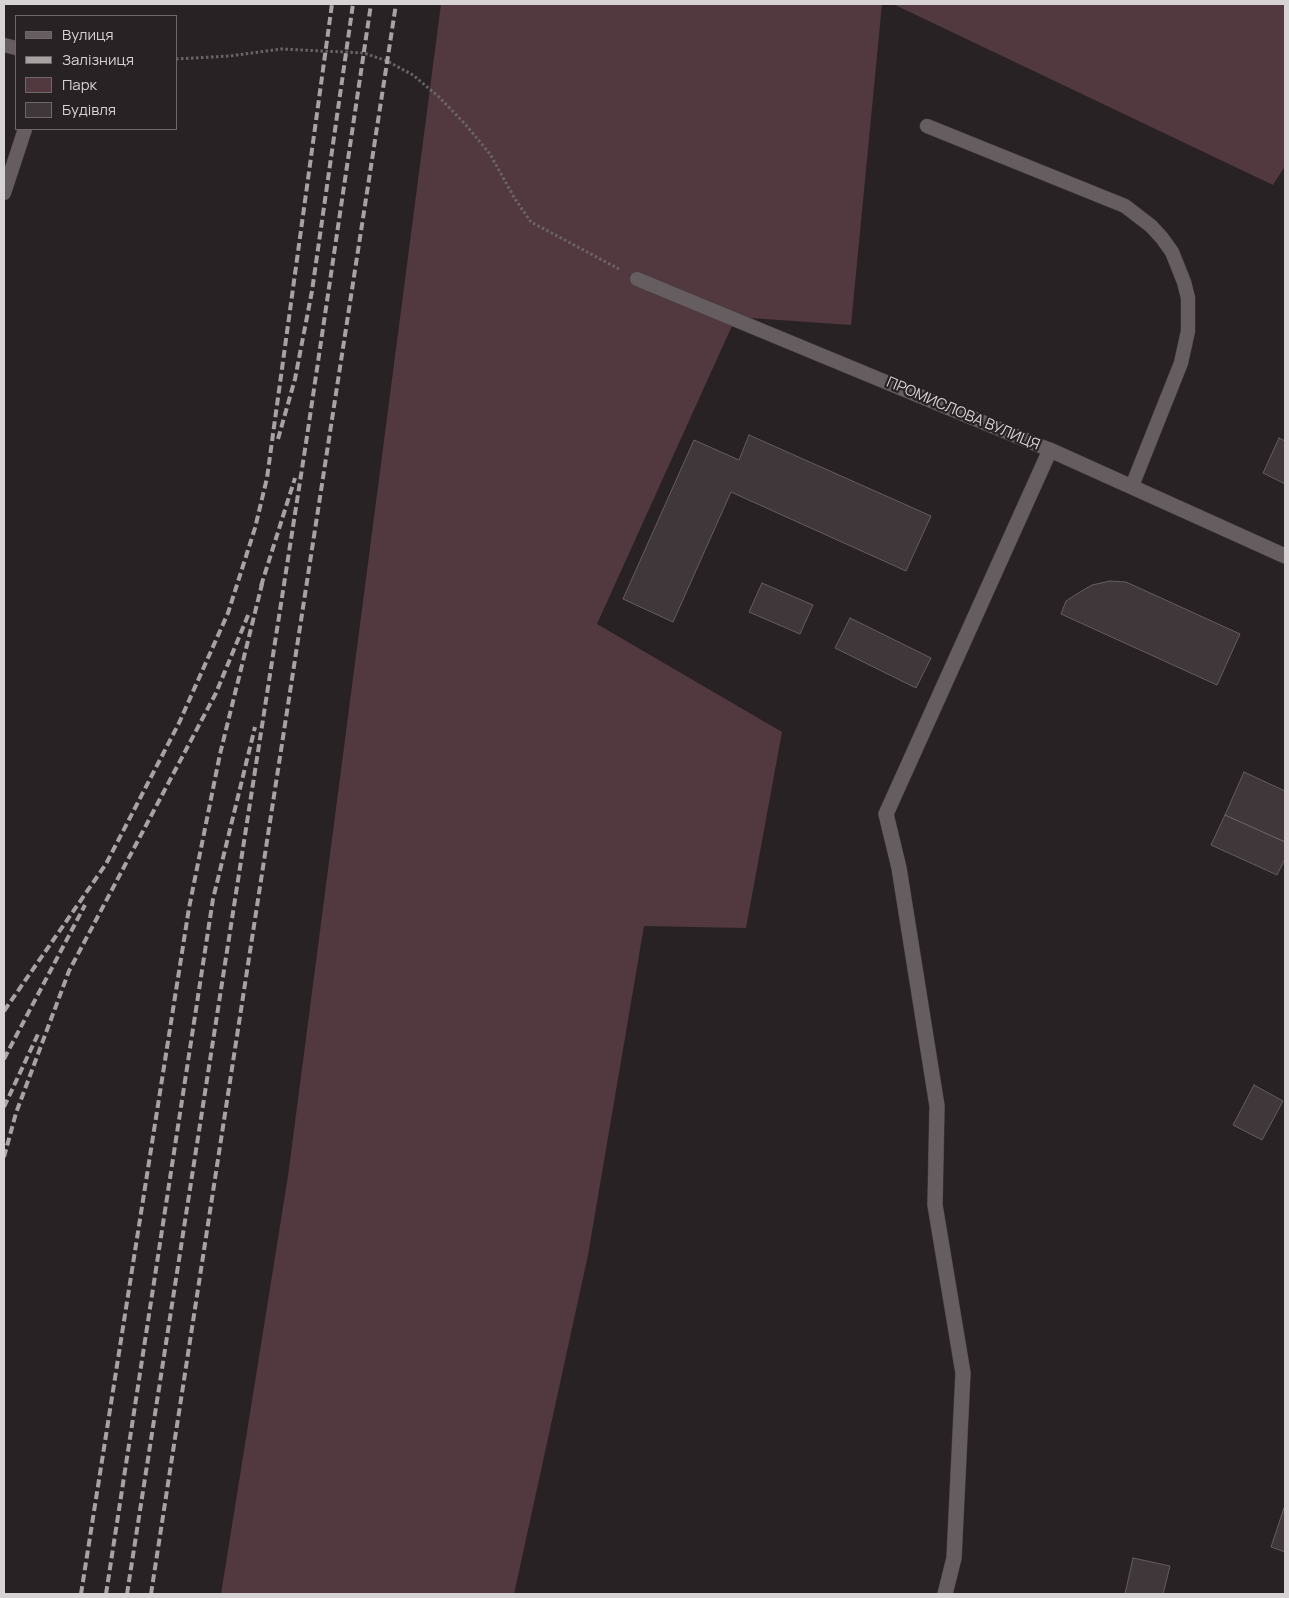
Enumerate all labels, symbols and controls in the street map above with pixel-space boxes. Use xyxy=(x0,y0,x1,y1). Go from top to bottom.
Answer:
legend xyxy=(15,15,178,130)
text: Вулиця xyxy=(62,24,114,45)
text: Залізниця xyxy=(62,49,134,70)
text: Парк xyxy=(62,74,97,95)
text: Будівля xyxy=(62,99,116,120)
street label: ПРОМИСЛОВА ВУЛИЦЯ xyxy=(884,374,1042,454)

